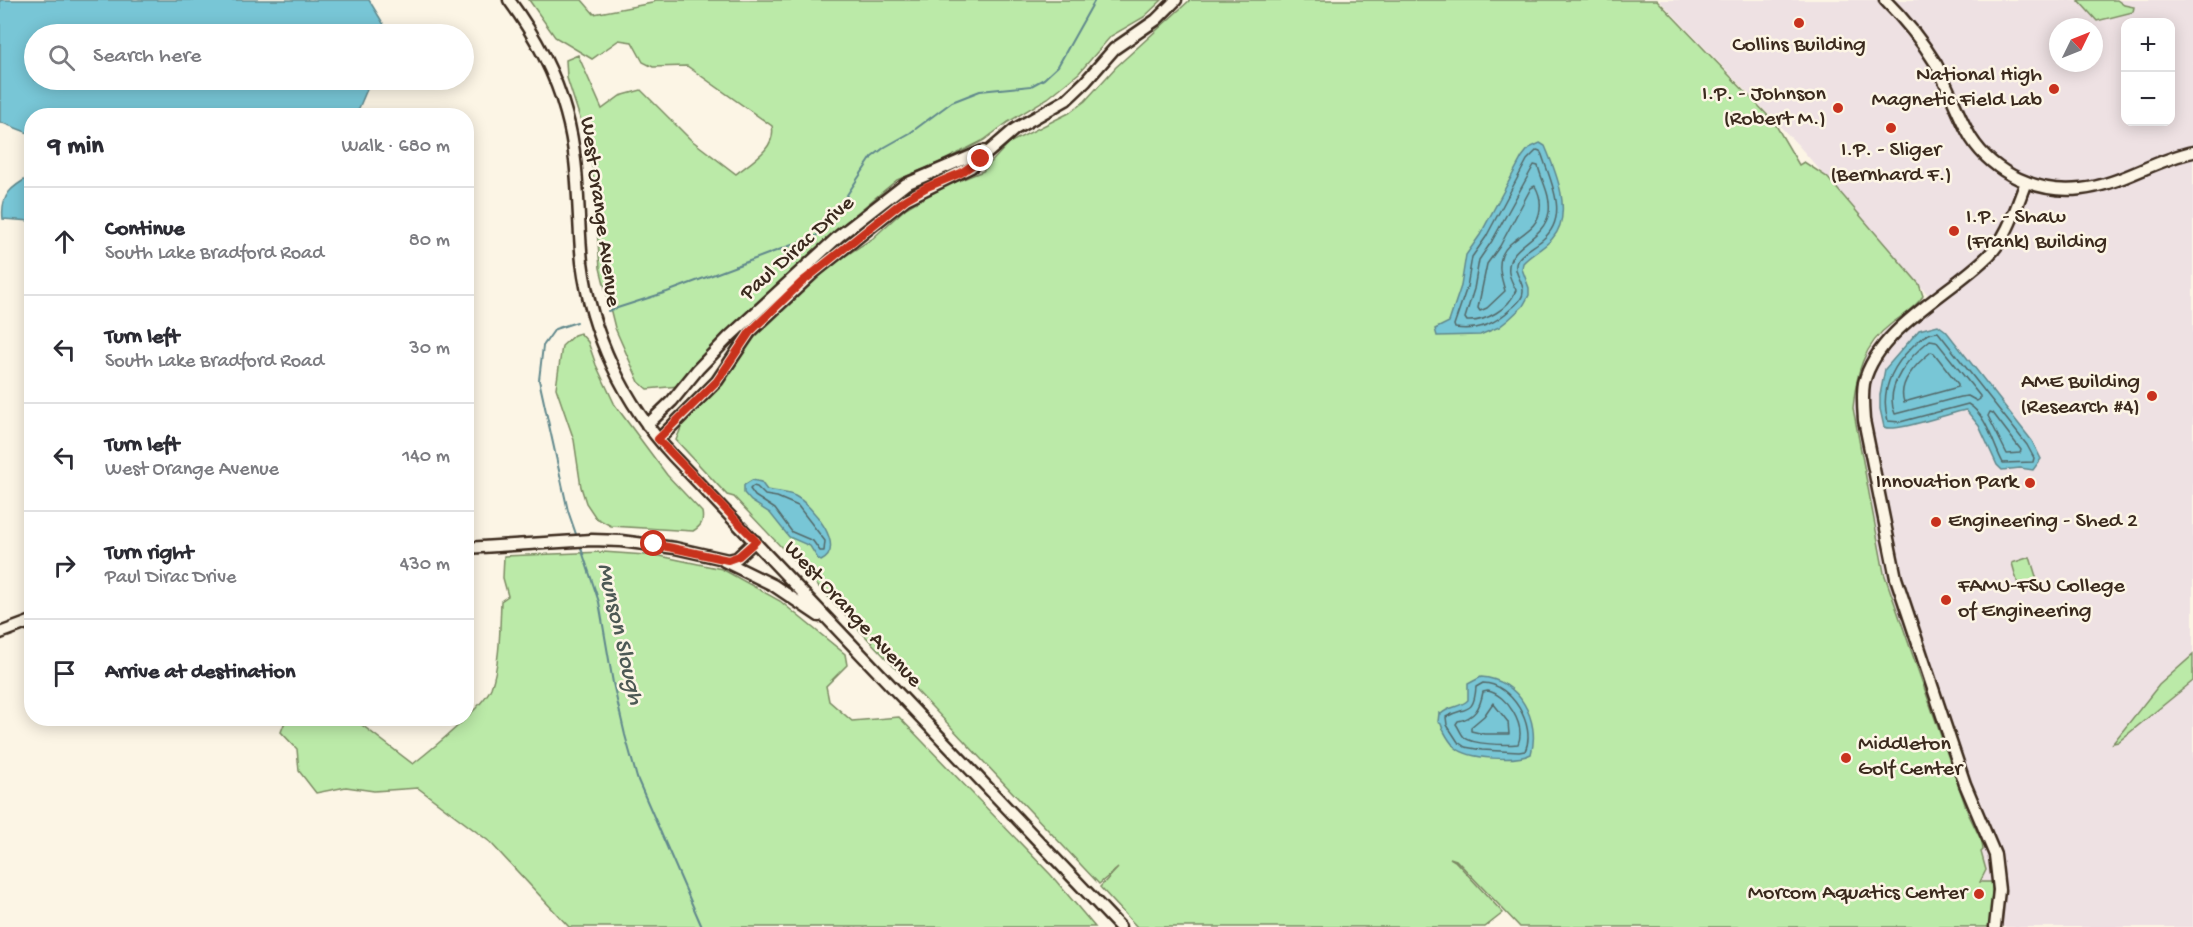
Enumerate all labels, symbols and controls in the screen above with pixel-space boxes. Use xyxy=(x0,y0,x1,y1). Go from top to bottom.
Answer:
marker: Collins Building xyxy=(1792,16,1806,30)
north arrow xyxy=(2049,18,2103,72)
map controls xyxy=(2121,18,2175,126)
button: + xyxy=(2121,18,2175,72)
search box xyxy=(24,24,474,90)
place label: Collins Building xyxy=(1732,33,1866,59)
icon: search xyxy=(45,41,78,74)
text: Search here xyxy=(93,44,201,70)
place label: National High Magnetic Field Lab xyxy=(1872,63,2042,114)
button: − xyxy=(2121,72,2175,126)
place label: I.P. - Johnson (Robert M.) xyxy=(1702,82,1827,133)
marker: National High Magnetic Field Lab xyxy=(2047,82,2061,96)
marker: I.P. - Johnson (Robert M.) xyxy=(1831,101,1845,115)
street label: West Orange Avenue xyxy=(573,115,625,309)
marker: I.P. - Sliger (Bernhard F.) xyxy=(1884,121,1898,135)
text: 9 min xyxy=(48,132,104,163)
text: Walk · 680 m xyxy=(341,136,450,159)
place label: I.P. - Sliger (Bernhard F.) xyxy=(1830,138,1952,189)
route end xyxy=(967,145,993,171)
street label: Paul Dirac Drive xyxy=(735,191,861,308)
place label: I.P. - Shaw (Frank) Building xyxy=(1966,205,2107,256)
text: Continue xyxy=(105,217,185,243)
marker: I.P. - Shaw (Frank) Building xyxy=(1947,224,1961,238)
icon: ahead xyxy=(48,225,81,258)
text: 80 m xyxy=(409,230,450,253)
text: South Lake Bradford Road xyxy=(105,243,324,266)
text: Turn left xyxy=(105,325,179,351)
icon: left xyxy=(48,333,81,366)
text: 30 m xyxy=(409,338,450,361)
text: South Lake Bradford Road xyxy=(105,351,324,374)
place label: AME Building (Research #4) xyxy=(2020,370,2140,421)
marker: AME Building (Research #4) xyxy=(2145,389,2159,403)
text: Turn left xyxy=(105,433,179,459)
icon: left xyxy=(48,441,81,474)
text: 140 m xyxy=(402,446,450,469)
text: West Orange Avenue xyxy=(105,459,279,482)
place label: Innovation Park xyxy=(1876,470,2020,496)
marker: Innovation Park xyxy=(2023,476,2037,490)
place label: Engineering - Shed 2 xyxy=(1948,509,2138,535)
marker: Engineering - Shed 2 xyxy=(1929,515,1943,529)
route start xyxy=(640,530,666,556)
street label: West Orange Avenue xyxy=(777,536,927,694)
text: Turn right xyxy=(105,541,193,567)
icon: right xyxy=(48,549,81,582)
text: 430 m xyxy=(400,554,450,577)
water label: Munson Slough xyxy=(589,560,650,709)
text: Paul Dirac Drive xyxy=(105,567,236,590)
place label: FAMU-FSU College of Engineering xyxy=(1957,574,2125,625)
marker: FAMU-FSU College of Engineering xyxy=(1939,593,1953,607)
icon: arrive xyxy=(48,657,81,690)
text: Arrive at destination xyxy=(105,660,295,686)
place label: Middleton Golf Center xyxy=(1858,732,1964,783)
marker: Middleton Golf Center xyxy=(1839,751,1853,765)
place label: Morcom Aquatics Center xyxy=(1748,881,1969,907)
marker: Morcom Aquatics Center xyxy=(1972,887,1986,901)

